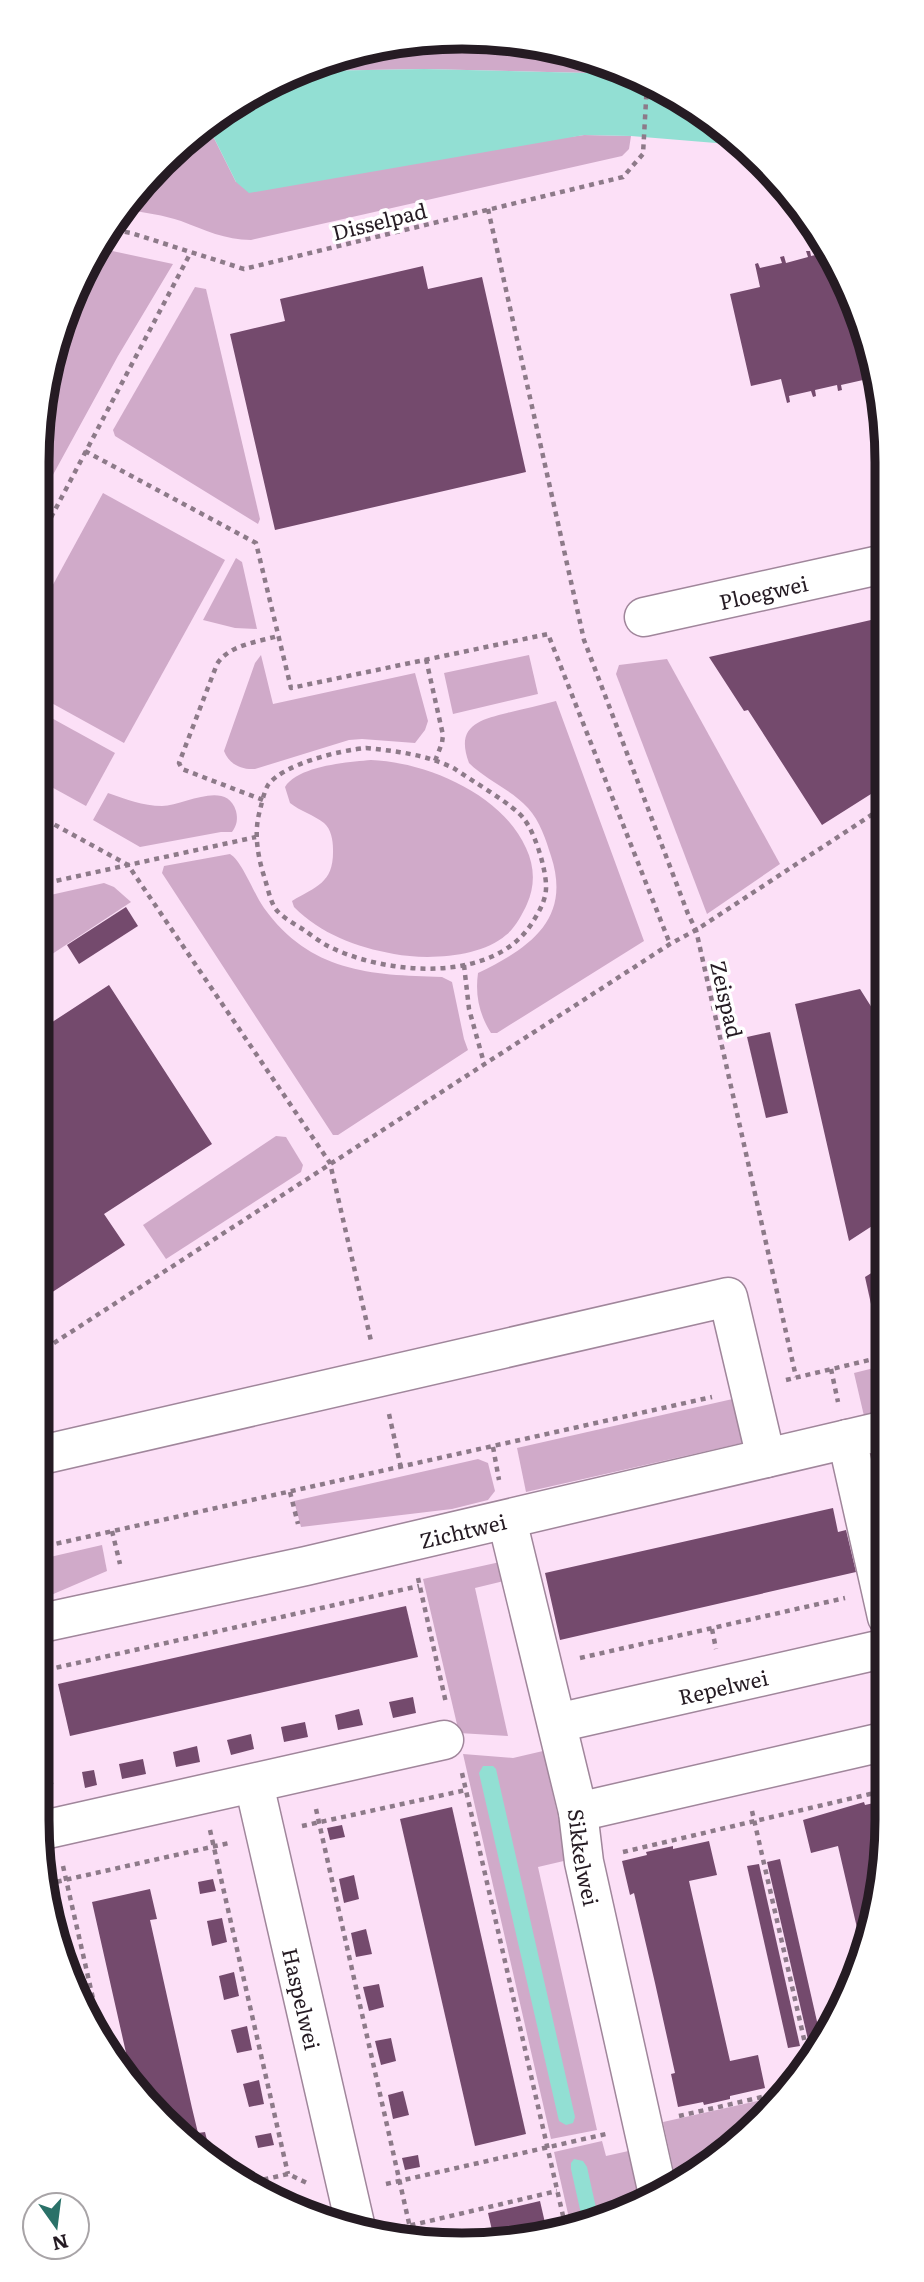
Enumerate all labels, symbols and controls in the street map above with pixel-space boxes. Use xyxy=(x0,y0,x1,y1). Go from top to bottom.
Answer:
street label: Disselpad xyxy=(328,193,430,247)
street label: Ploegwei xyxy=(716,566,810,616)
street label: Zeispad xyxy=(704,957,752,1041)
street label: Zichtwei xyxy=(416,1504,509,1554)
street label: Repelwei xyxy=(675,1660,771,1711)
street label: Sikkelwei xyxy=(562,1807,609,1908)
street label: Haspelwei xyxy=(276,1944,330,2053)
north arrow xyxy=(21,2191,91,2261)
text: N xyxy=(49,2228,71,2259)

